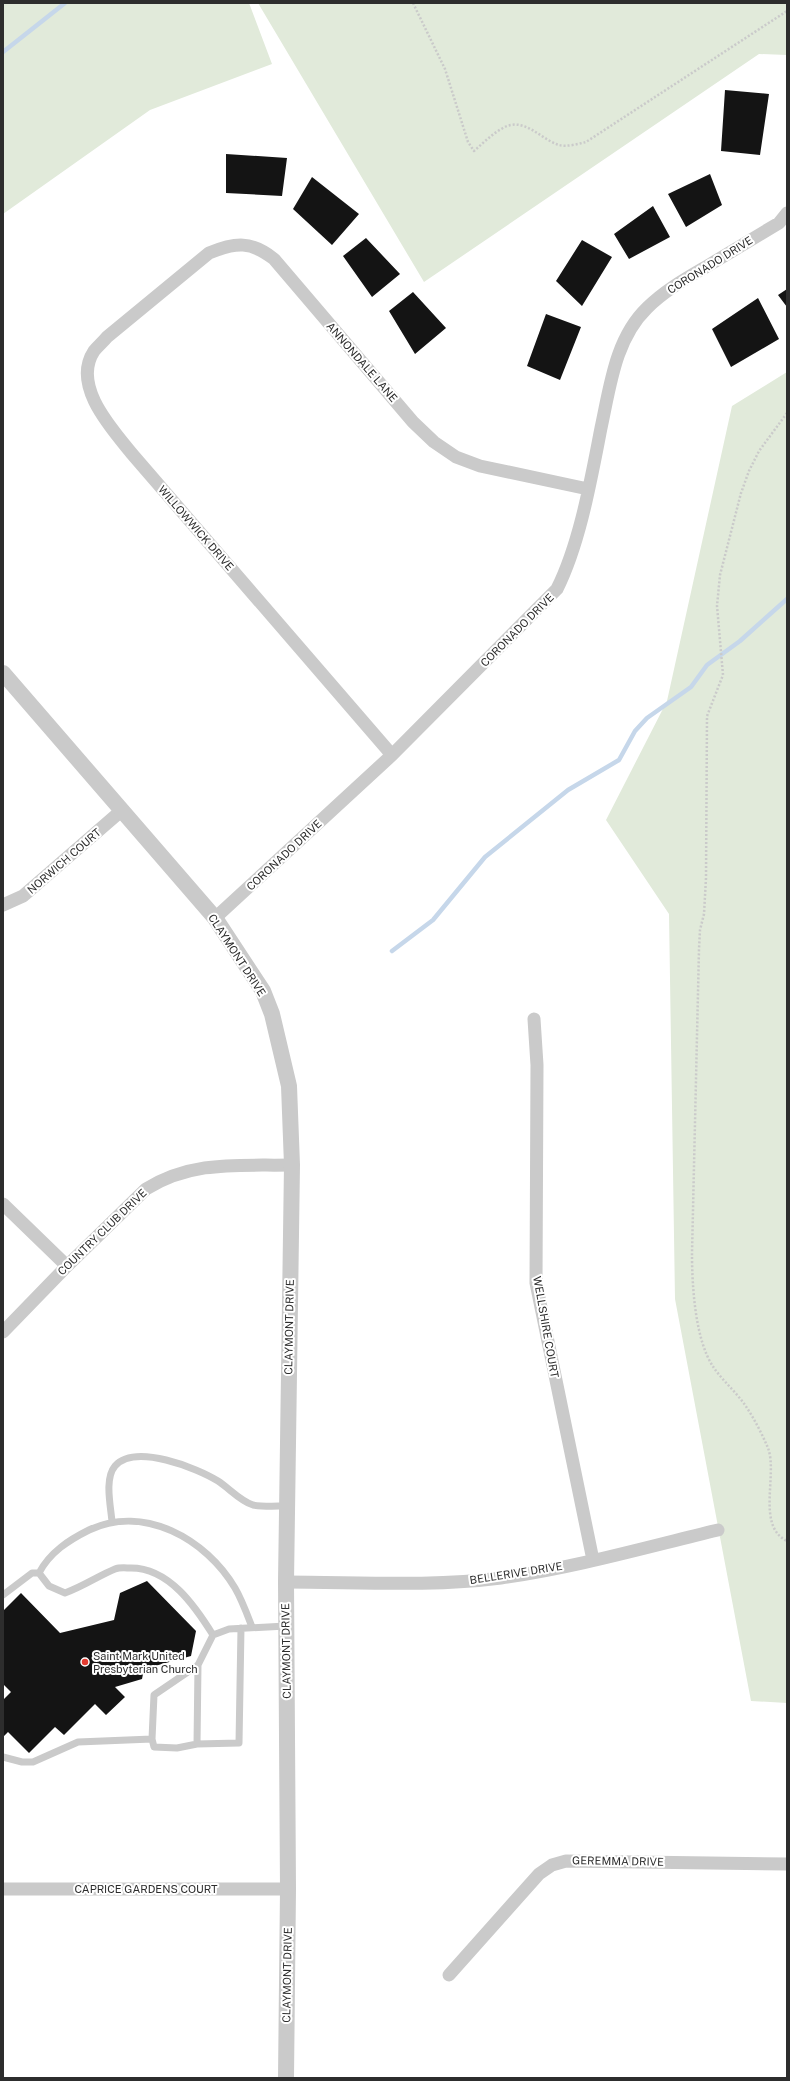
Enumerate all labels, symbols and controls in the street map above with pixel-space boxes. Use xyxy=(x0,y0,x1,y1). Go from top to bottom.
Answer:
street label: CORONADO DRIVE xyxy=(665,234,755,296)
street label: ANNONDALE LANE xyxy=(324,320,400,404)
street label: WILLOWWICK DRIVE xyxy=(156,483,236,573)
street label: CORONADO DRIVE xyxy=(478,591,556,669)
street label: CORONADO DRIVE xyxy=(244,817,324,893)
street label: NORWICH COURT xyxy=(25,826,103,896)
street label: CLAYMONT DRIVE xyxy=(206,912,268,998)
street label: COUNTRY CLUB DRIVE xyxy=(55,1186,149,1277)
street label: WELLSHIRE COURT xyxy=(531,1275,561,1379)
street label: CLAYMONT DRIVE xyxy=(282,1279,296,1375)
street label: BELLERIVE DRIVE xyxy=(469,1560,563,1586)
street label: CLAYMONT DRIVE xyxy=(279,1603,293,1699)
place label: Saint Mark United Presbyterian Church xyxy=(93,1650,198,1675)
marker: Saint Mark United Presbyterian Church xyxy=(80,1657,90,1667)
street label: GEREMMA DRIVE xyxy=(572,1854,664,1868)
street label: CAPRICE GARDENS COURT xyxy=(74,1883,218,1895)
street label: CLAYMONT DRIVE xyxy=(280,1927,294,2023)

